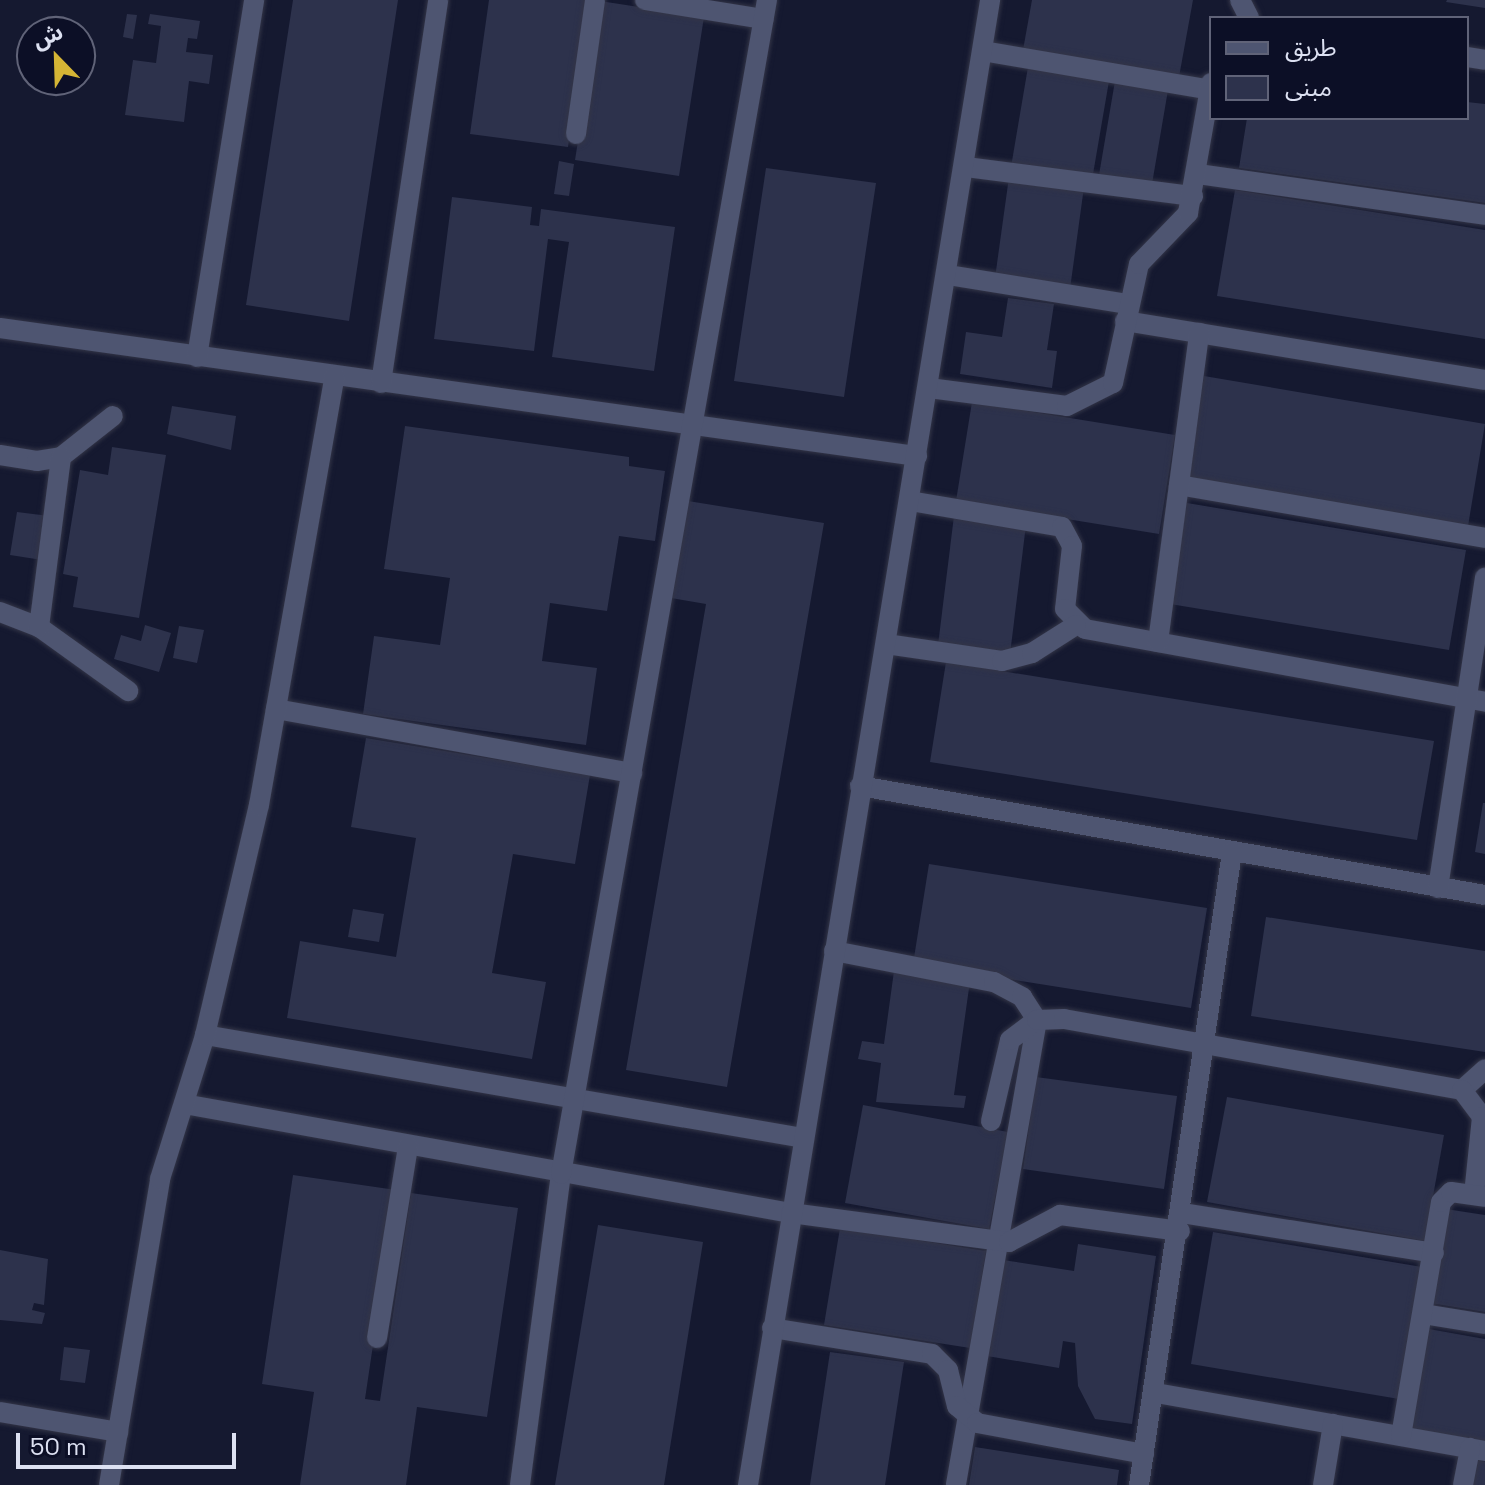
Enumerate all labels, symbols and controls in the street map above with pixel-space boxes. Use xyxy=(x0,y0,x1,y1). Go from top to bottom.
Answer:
north arrow xyxy=(16,16,96,96)
legend xyxy=(1209,16,1469,120)
text: ش xyxy=(28,17,67,55)
text: طريق xyxy=(1285,32,1337,63)
text: مبنى xyxy=(1285,72,1332,103)
scale bar xyxy=(20,1417,240,1467)
text: 50 m xyxy=(30,1431,87,1462)

